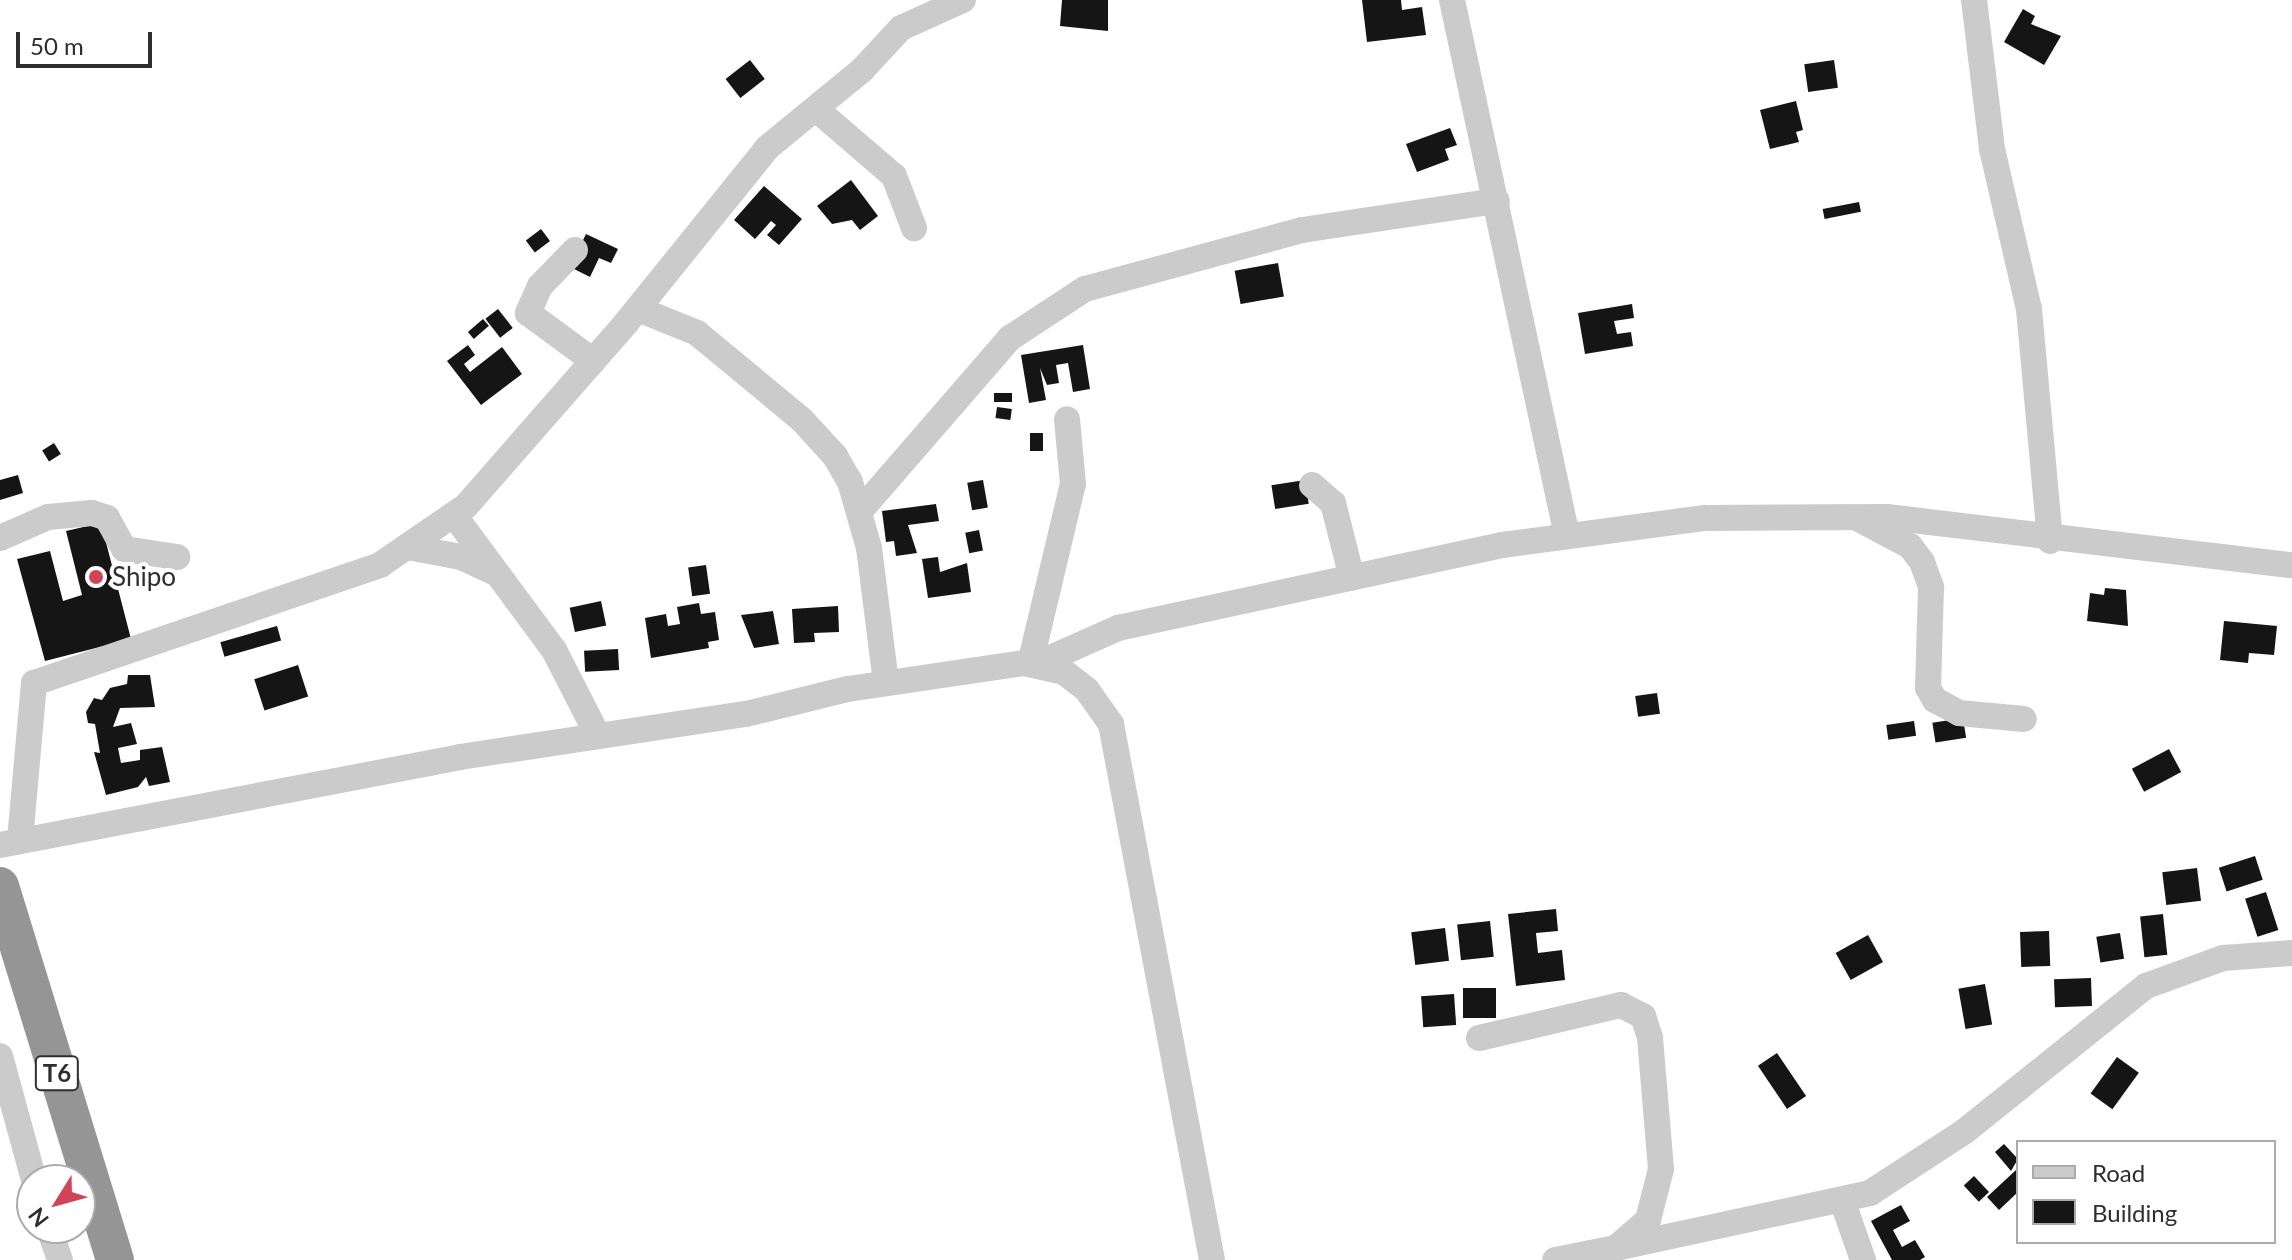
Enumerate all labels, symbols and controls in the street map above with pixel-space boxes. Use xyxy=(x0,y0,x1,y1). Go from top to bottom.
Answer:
scale bar xyxy=(20,16,156,66)
text: 50 m xyxy=(30,31,84,60)
place label: Shipo xyxy=(112,561,176,593)
marker: Shipo xyxy=(87,568,105,586)
road number: T6 xyxy=(33,1053,81,1093)
legend xyxy=(2016,1140,2276,1244)
text: Road xyxy=(2092,1158,2145,1187)
north arrow xyxy=(16,1164,96,1244)
text: Building xyxy=(2092,1198,2177,1227)
text: N xyxy=(22,1203,54,1232)

